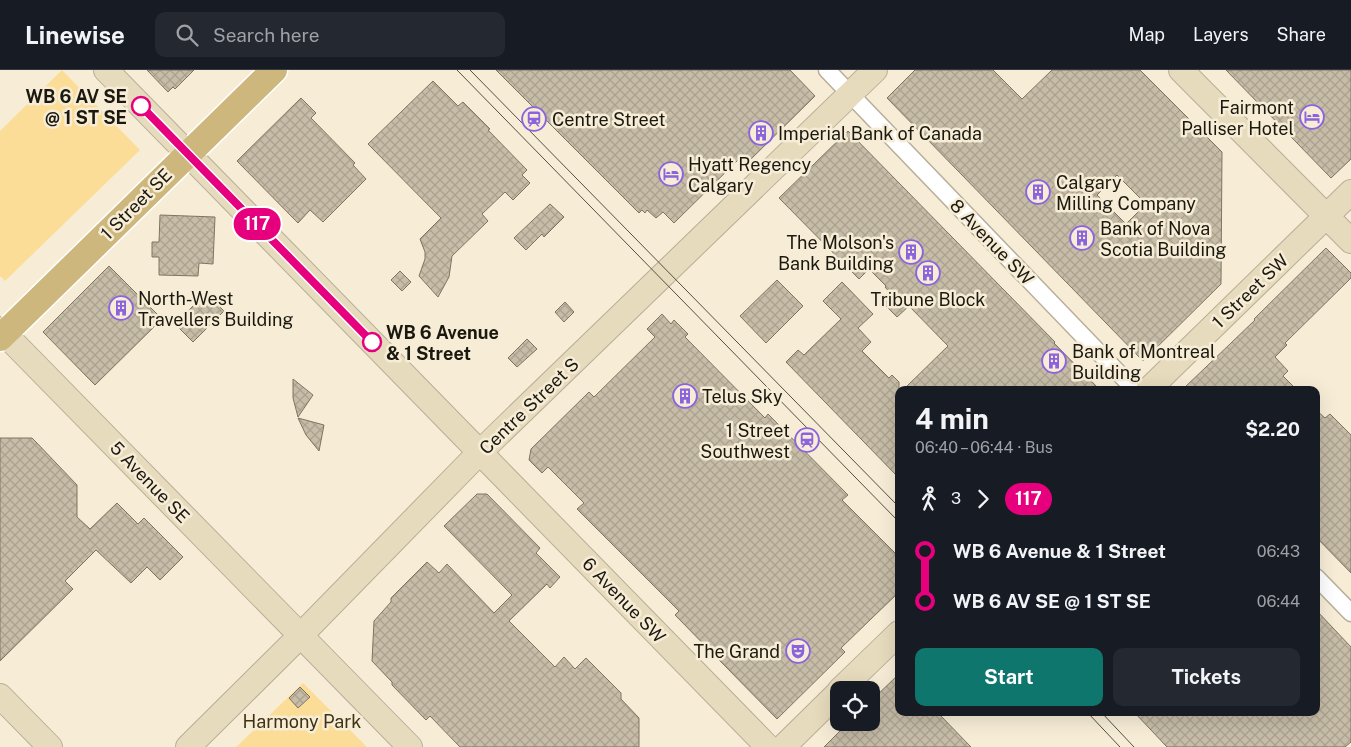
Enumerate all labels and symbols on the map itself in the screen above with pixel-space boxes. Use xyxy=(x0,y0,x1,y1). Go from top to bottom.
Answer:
place label: WB 6 AV SE @ 1 ST SE xyxy=(26,86,127,128)
marker: WB 6 AV SE @ 1 ST SE xyxy=(131,96,151,116)
place label: Fairmont Palliser Hotel xyxy=(1181,97,1294,139)
hotel icon: Fairmont Palliser Hotel xyxy=(1299,104,1325,130)
station icon: Centre Street xyxy=(521,106,547,132)
place label: Centre Street xyxy=(552,109,665,130)
building icon: Imperial Bank of Canada xyxy=(748,120,774,146)
place label: Imperial Bank of Canada xyxy=(778,123,982,144)
place label: Hyatt Regency Calgary xyxy=(688,154,811,196)
hotel icon: Hyatt Regency Calgary xyxy=(658,161,684,187)
street label: 1 Street SE xyxy=(96,164,176,244)
place label: Calgary Milling Company xyxy=(1056,172,1196,214)
building icon: Calgary Milling Company xyxy=(1025,179,1051,205)
street label: 8 Avenue SW xyxy=(946,195,1038,289)
line badge: 117 xyxy=(228,208,286,240)
place label: Bank of Nova Scotia Building xyxy=(1100,218,1227,260)
building icon: Bank of Nova Scotia Building xyxy=(1069,225,1095,251)
place label: The Molson's Bank Building xyxy=(778,232,894,274)
building icon: The Molson's Bank Building xyxy=(898,239,924,265)
street label: 1 Street SW xyxy=(1208,250,1292,332)
building icon: Tribune Block xyxy=(915,260,941,286)
place label: North-West Travellers Building xyxy=(138,288,294,330)
place label: Tribune Block xyxy=(871,289,985,310)
building icon: North-West Travellers Building xyxy=(108,295,134,321)
place label: WB 6 Avenue & 1 Street xyxy=(386,322,499,364)
marker: WB 6 Avenue & 1 Street xyxy=(362,332,382,352)
place label: Bank of Montreal Building xyxy=(1072,341,1215,383)
building icon: Bank of Montreal Building xyxy=(1041,348,1067,374)
street label: Centre Street S xyxy=(475,353,583,459)
building icon: Telus Sky xyxy=(672,383,698,409)
place label: Telus Sky xyxy=(702,386,783,407)
place label: 1 Street Southwest xyxy=(700,420,790,462)
station icon: 1 Street Southwest xyxy=(794,427,820,453)
street label: 5 Avenue SE xyxy=(106,437,194,527)
street label: 6 Avenue SW xyxy=(578,553,670,647)
theatre icon: The Grand xyxy=(785,638,811,664)
place label: The Grand xyxy=(694,641,780,662)
park label: Harmony Park xyxy=(243,711,361,732)

